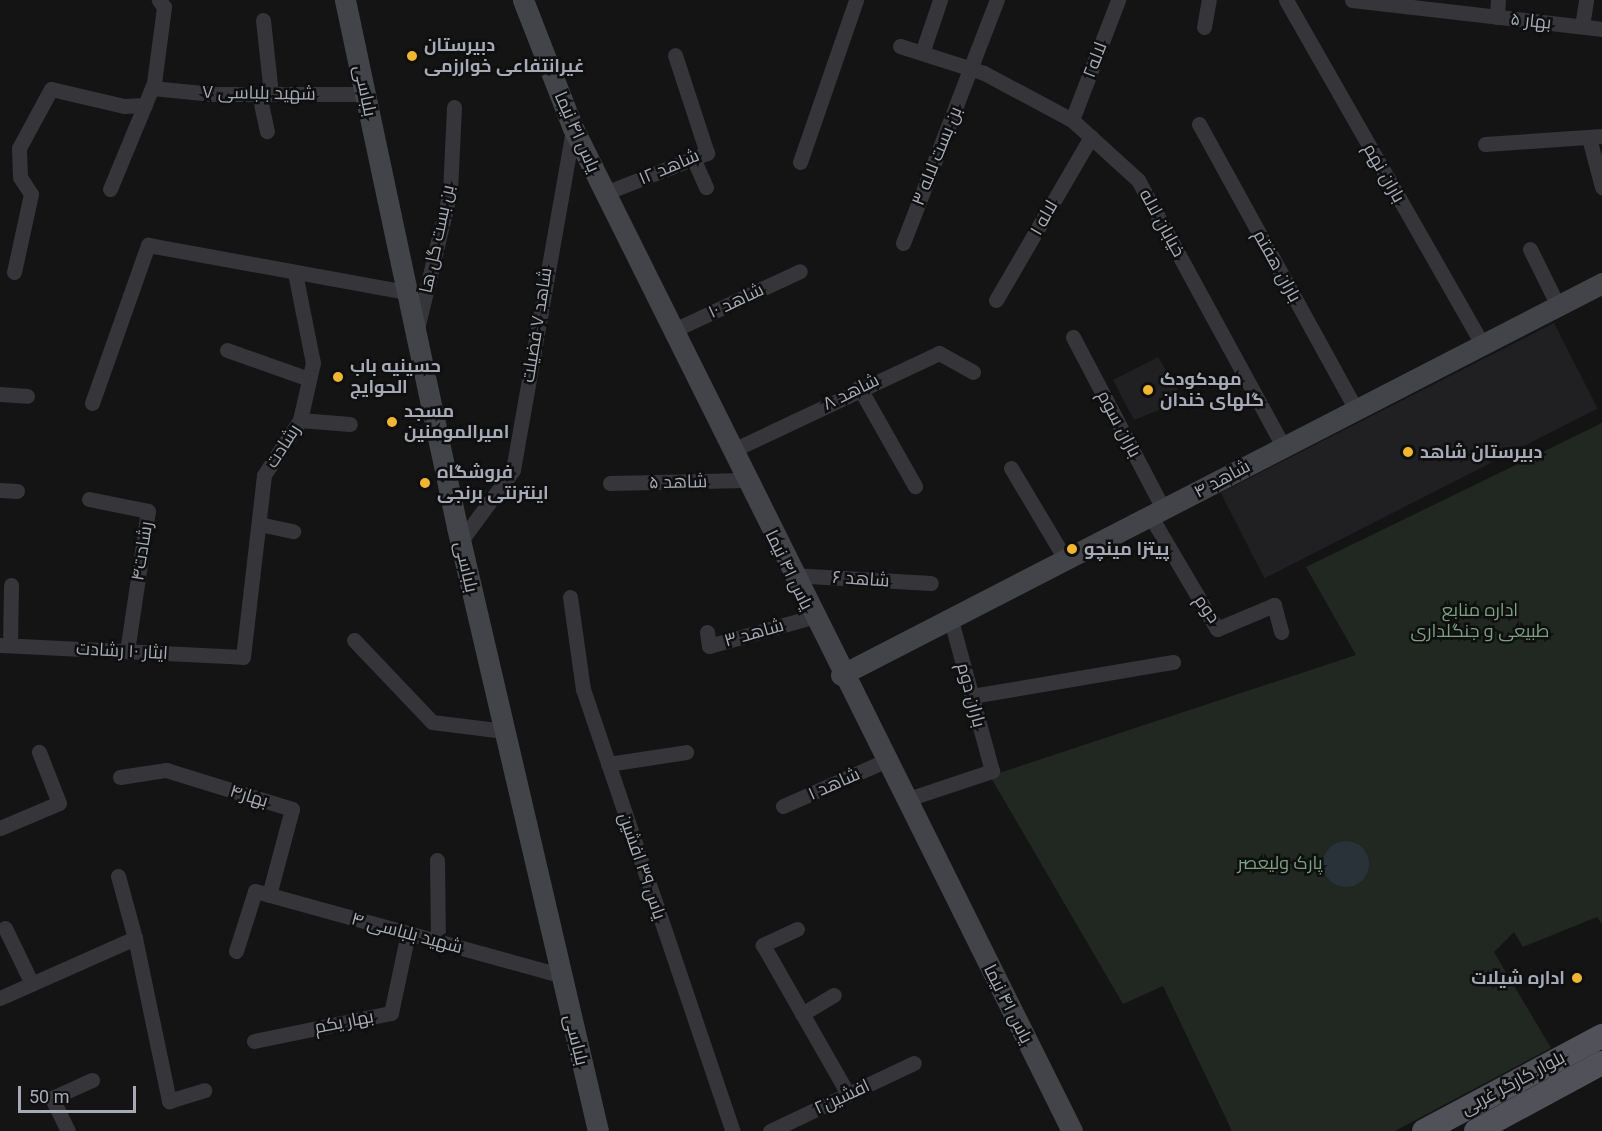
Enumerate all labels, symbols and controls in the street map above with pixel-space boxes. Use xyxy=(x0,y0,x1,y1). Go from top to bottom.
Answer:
street label: بهار ۵ xyxy=(1509,8,1553,34)
place label: دبیرستان غیرانتفاعی خوارزمی xyxy=(424,35,584,78)
street label: لاله۲ xyxy=(1078,39,1112,81)
marker: دبیرستان غیرانتفاعی خوارزمی xyxy=(405,49,419,63)
street label: بلباسی xyxy=(349,63,381,119)
street label: شهید بلباسی ۷ xyxy=(202,81,316,105)
street label: یاس ۴۱ نیما xyxy=(550,88,604,176)
street label: بن بست لاله ۳ xyxy=(907,103,967,209)
street label: باران نهم xyxy=(1358,140,1410,206)
street label: شاهد ۱۲ xyxy=(635,145,703,189)
street label: بن بست گل ها xyxy=(415,183,459,295)
street label: خیابان لاله xyxy=(1135,185,1189,261)
street label: لاله ۱ xyxy=(1025,197,1063,239)
street label: باران هفتم xyxy=(1248,226,1306,306)
street label: شاهد ۷ فضیلت xyxy=(517,266,557,384)
street label: شاهد ۱۰ xyxy=(705,279,767,323)
place label: حسینیه باب الحوایج xyxy=(350,356,441,398)
street label: شاهد ۸ xyxy=(819,369,883,415)
place label: مهدکودک گلهای خندان xyxy=(1160,369,1264,412)
marker: حسینیه باب الحوایج xyxy=(331,370,345,384)
marker: مهدکودک گلهای خندان xyxy=(1141,383,1155,397)
street label: باران سوم xyxy=(1092,387,1146,461)
place label: مسجد امیرالمومنین xyxy=(404,401,509,444)
marker: مسجد امیرالمومنین xyxy=(385,415,399,429)
street label: رشادت xyxy=(261,420,305,472)
place label: دبیرستان شاهد xyxy=(1420,441,1542,463)
marker: دبیرستان شاهد xyxy=(1401,445,1415,459)
street label: شاهد ۴ xyxy=(1190,455,1254,503)
place label: فروشگاه اینترنتی برنجی xyxy=(437,462,549,504)
street label: شاهد ۵ xyxy=(649,471,707,493)
marker: فروشگاه اینترنتی برنجی xyxy=(418,476,432,490)
street label: رشادت۴ xyxy=(127,520,157,582)
street label: یاس ۴۱ نیما xyxy=(760,527,818,613)
place label: پیتزا مینچو xyxy=(1084,538,1169,560)
street label: بلباسی xyxy=(450,539,482,595)
marker: پیتزا مینچو xyxy=(1065,542,1079,556)
street label: شاهد ۶ xyxy=(832,566,890,592)
street label: دوم xyxy=(1190,591,1224,627)
park label: اداره منابع طبیعی و جنگلداری xyxy=(1411,600,1549,642)
street label: شاهد ۳ xyxy=(722,614,786,652)
street label: ایثار ۱۰ رشادت xyxy=(76,638,168,664)
street label: باران دوم xyxy=(952,660,990,730)
street label: شاهد ۱ xyxy=(805,763,863,805)
street label: بهار۴ xyxy=(227,780,271,812)
street label: یاس ۳۹ افشین xyxy=(614,810,670,922)
park label: پارک ولیعصر xyxy=(1237,852,1323,874)
street label: شهید بلباسی ۴ xyxy=(349,908,465,958)
street label: یاس ۴۱ نیما xyxy=(979,961,1037,1047)
place label: اداره شیلات xyxy=(1471,967,1565,989)
marker: اداره شیلات xyxy=(1570,971,1584,985)
street label: بهار یکم xyxy=(313,1006,375,1038)
street label: بلباسی xyxy=(559,1012,593,1068)
street label: بلوار کارگر غربی xyxy=(1457,1047,1569,1119)
scale bar xyxy=(21,1074,140,1112)
street label: افشین۲ xyxy=(811,1075,873,1119)
text: 50 m xyxy=(29,1086,69,1107)

